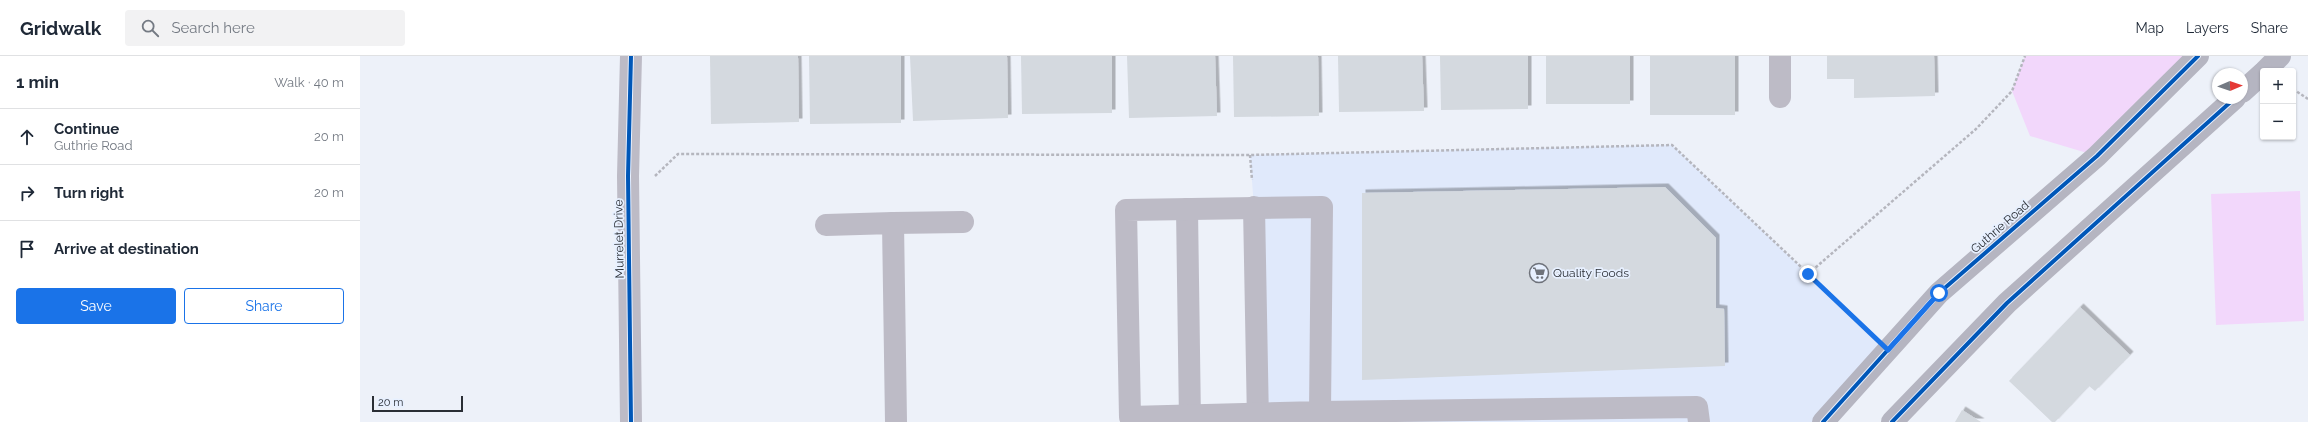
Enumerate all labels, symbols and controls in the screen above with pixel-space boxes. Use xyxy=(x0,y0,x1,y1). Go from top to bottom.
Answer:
search box xyxy=(125,10,405,46)
text: Gridwalk xyxy=(20,17,101,39)
icon: search xyxy=(139,17,161,39)
text: Search here xyxy=(171,19,255,37)
text: Map xyxy=(2136,20,2164,36)
text: Layers xyxy=(2186,20,2229,36)
text: Share xyxy=(2251,20,2288,36)
north arrow xyxy=(2212,68,2248,104)
map controls xyxy=(2260,68,2296,140)
button: + xyxy=(2260,68,2296,104)
text: 1 min xyxy=(16,72,59,92)
text: Walk · 40 m xyxy=(274,75,344,90)
button: − xyxy=(2260,104,2296,140)
text: Continue xyxy=(54,120,119,138)
icon: ahead xyxy=(16,126,38,148)
text: 20 m xyxy=(314,129,344,144)
text: Guthrie Road xyxy=(54,138,133,153)
icon: right xyxy=(16,182,38,204)
text: Turn right xyxy=(54,184,124,202)
text: 20 m xyxy=(314,185,344,200)
street label: Guthrie Road xyxy=(1968,198,2032,256)
street label: Murrelet Drive xyxy=(611,199,627,279)
icon: arrive xyxy=(16,238,38,260)
text: Arrive at destination xyxy=(54,240,199,258)
supermarket icon: Quality Foods xyxy=(1528,262,1550,284)
route end xyxy=(1799,265,1817,283)
place label: Quality Foods xyxy=(1553,266,1629,280)
route start xyxy=(1930,284,1948,302)
button: Save xyxy=(16,288,176,324)
button: Share xyxy=(184,288,344,324)
scale bar xyxy=(372,394,463,413)
text: 20 m xyxy=(378,396,403,409)

